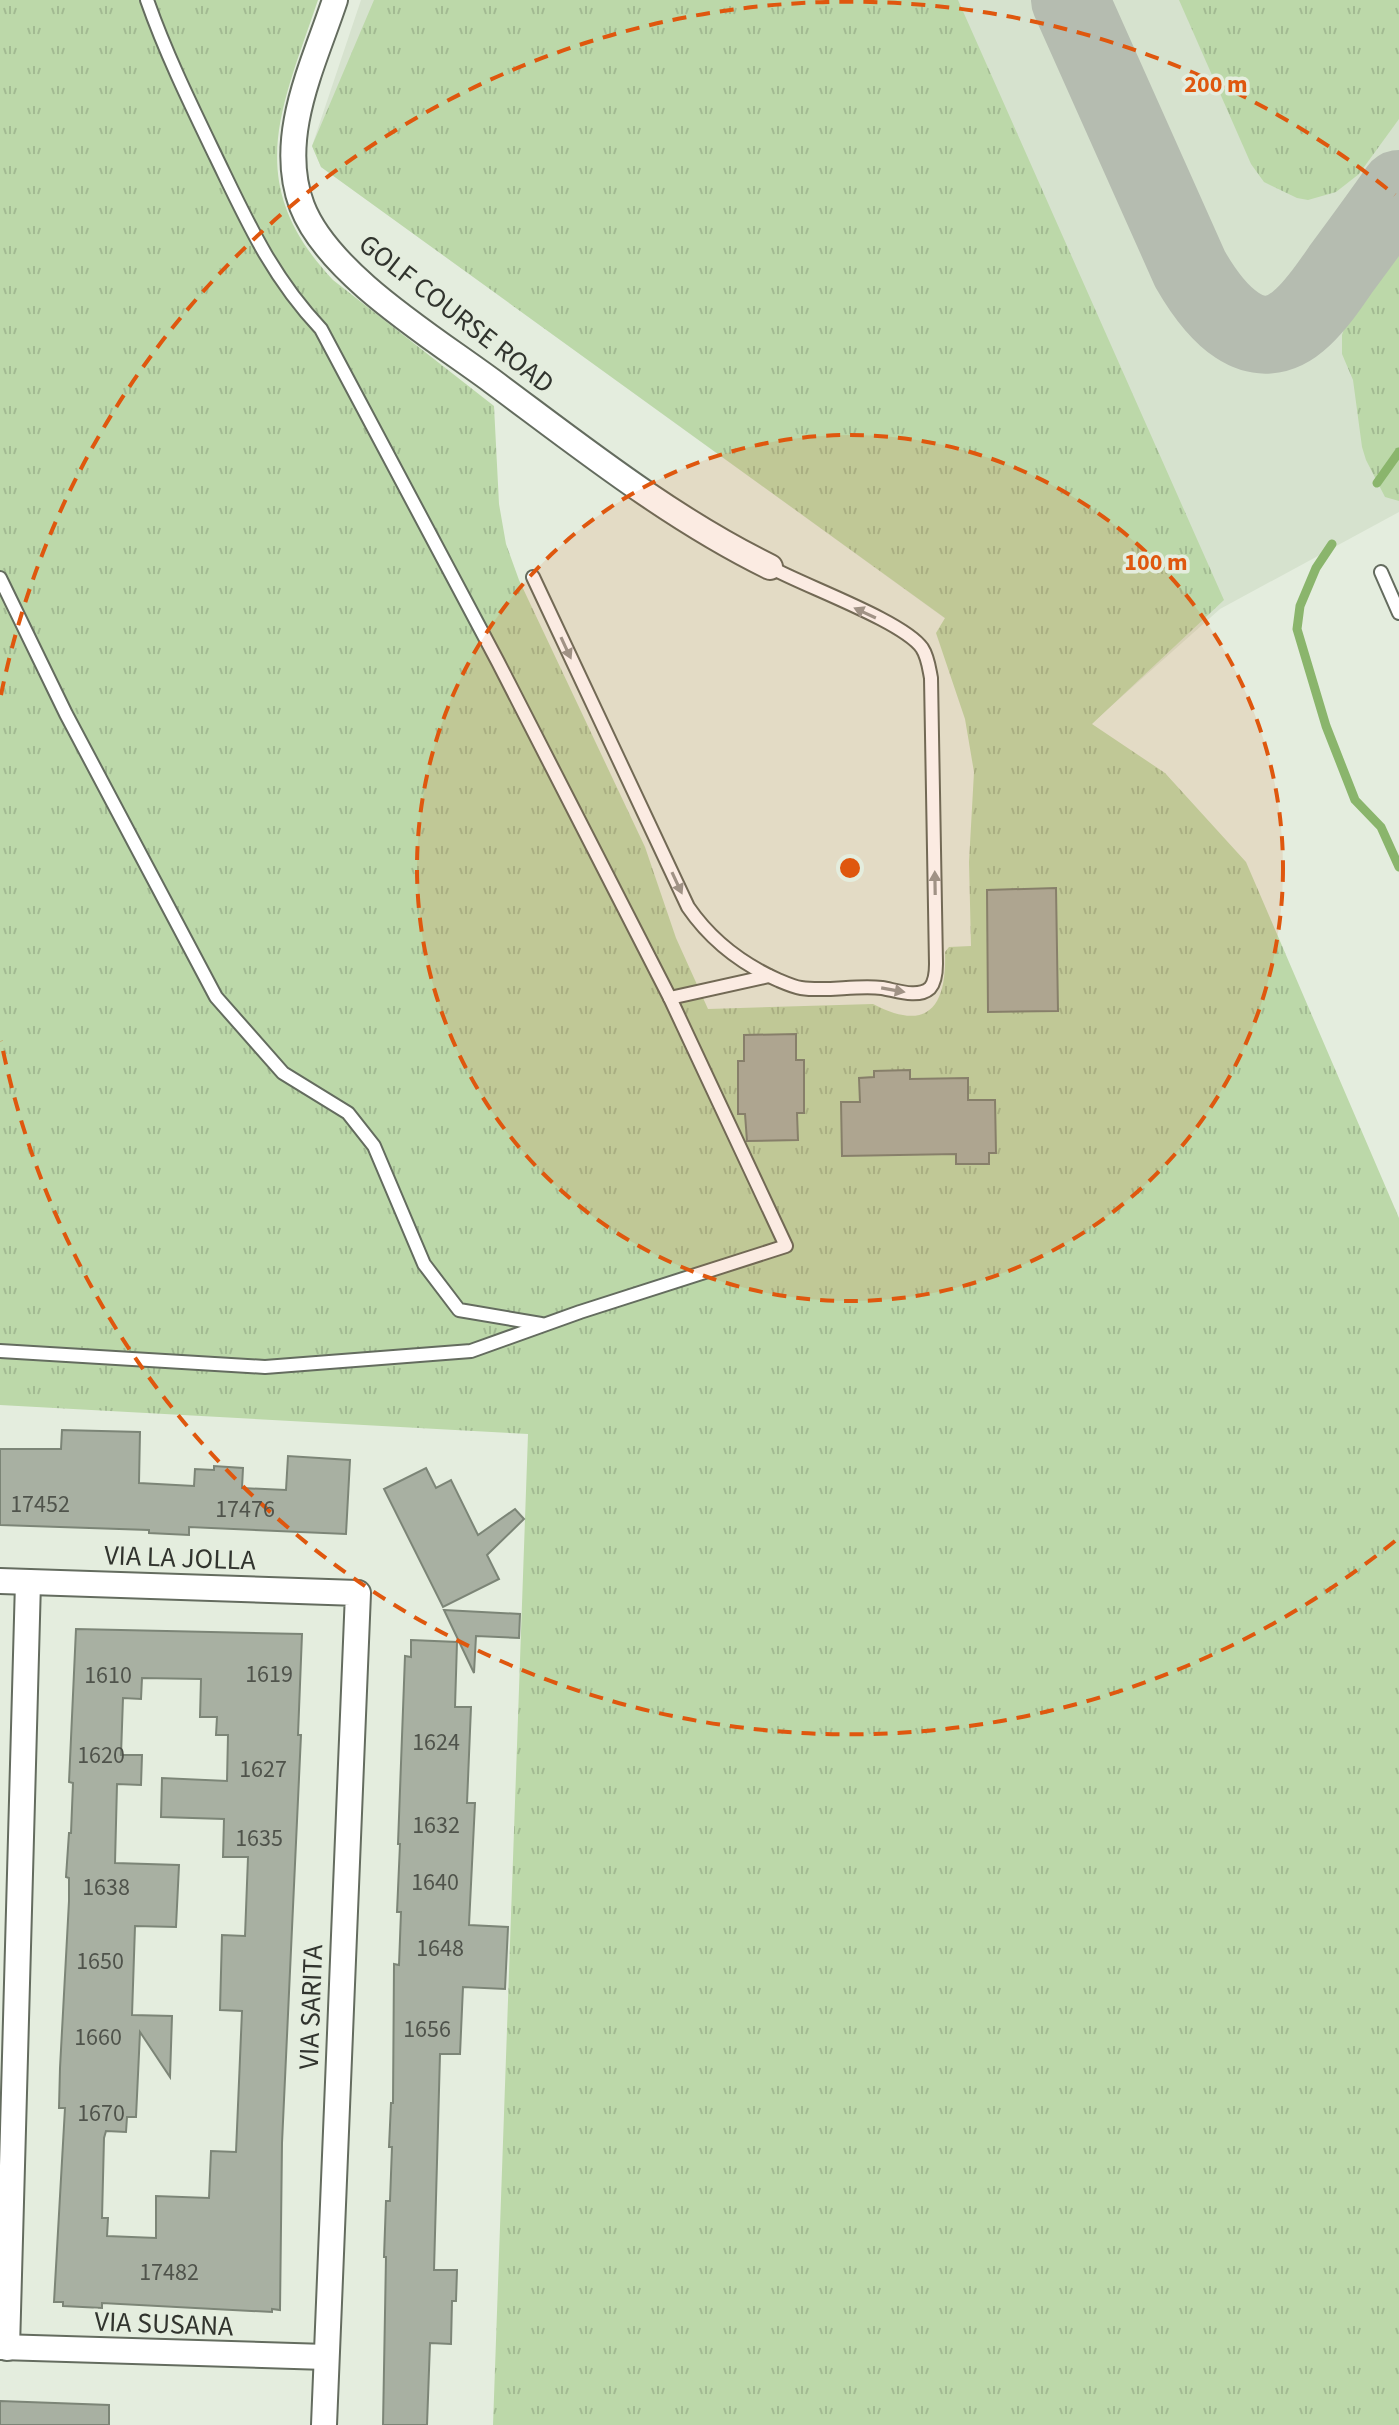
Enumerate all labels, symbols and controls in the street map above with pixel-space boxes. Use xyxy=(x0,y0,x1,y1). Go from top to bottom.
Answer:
text: 200 m xyxy=(1184,67,1248,102)
street label: GOLF COURSE ROAD xyxy=(350,225,563,403)
text: 100 m xyxy=(1124,545,1188,580)
one-way arrow xyxy=(853,606,877,620)
one-way arrow xyxy=(559,636,573,660)
centre of rings xyxy=(836,854,864,882)
one-way arrow xyxy=(929,870,941,895)
one-way arrow xyxy=(670,872,684,895)
one-way arrow xyxy=(881,984,906,997)
house number: 17452 xyxy=(10,1487,70,1522)
house number: 17476 xyxy=(215,1492,275,1527)
street label: VIA LA JOLLA xyxy=(104,1535,257,1581)
house number: 1619 xyxy=(245,1657,293,1692)
house number: 1610 xyxy=(84,1658,132,1693)
house number: 1624 xyxy=(412,1725,460,1760)
house number: 1620 xyxy=(77,1738,125,1773)
house number: 1627 xyxy=(239,1752,287,1787)
house number: 1632 xyxy=(412,1808,460,1843)
house number: 1635 xyxy=(235,1821,283,1856)
house number: 1640 xyxy=(411,1865,459,1900)
house number: 1638 xyxy=(82,1870,130,1905)
house number: 1648 xyxy=(416,1931,464,1966)
street label: VIA SARITA xyxy=(289,1943,333,2070)
house number: 1650 xyxy=(76,1944,124,1979)
house number: 1656 xyxy=(403,2012,451,2047)
house number: 1660 xyxy=(74,2020,122,2055)
house number: 1670 xyxy=(77,2096,125,2131)
house number: 17482 xyxy=(139,2255,199,2290)
street label: VIA SUSANA xyxy=(94,2302,235,2346)

